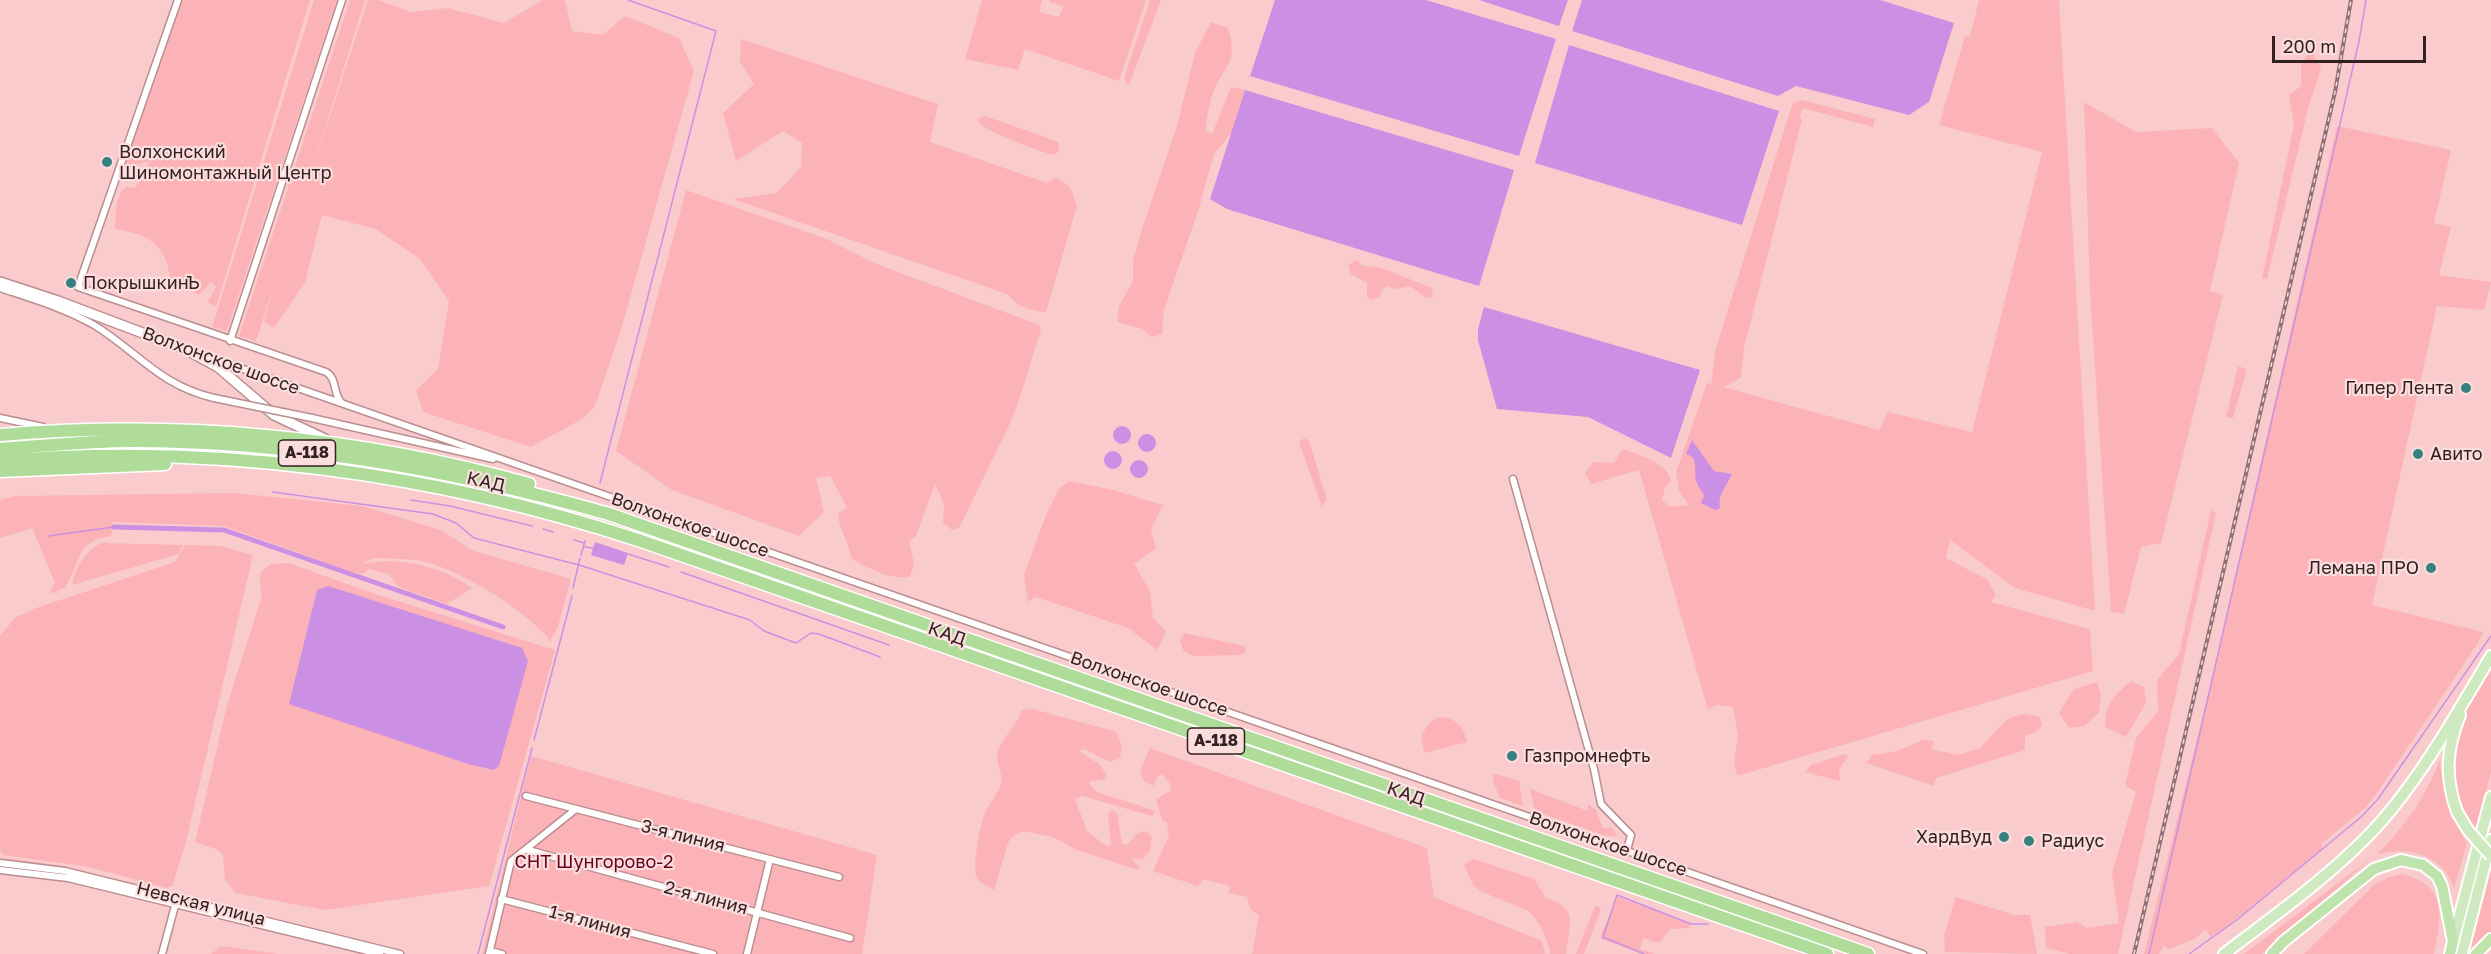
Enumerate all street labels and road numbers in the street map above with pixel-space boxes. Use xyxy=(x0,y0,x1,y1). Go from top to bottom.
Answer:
street label: Волхонское шоссе xyxy=(140,323,302,399)
road number: А-118 xyxy=(278,440,336,466)
street label: КАД xyxy=(465,467,507,497)
street label: Волхонское шоссе xyxy=(608,488,772,562)
street label: КАД xyxy=(925,617,969,651)
street label: Волхонское шоссе xyxy=(1067,647,1231,721)
road number: А-118 xyxy=(1188,728,1244,754)
street label: КАД xyxy=(1384,777,1428,811)
street label: Волхонское шоссе xyxy=(1526,807,1690,881)
street label: 3-я линия xyxy=(639,815,727,857)
street label: 2-я линия xyxy=(662,876,750,920)
street label: Невская улица xyxy=(134,878,268,930)
street label: 1-я линия xyxy=(547,901,633,943)

